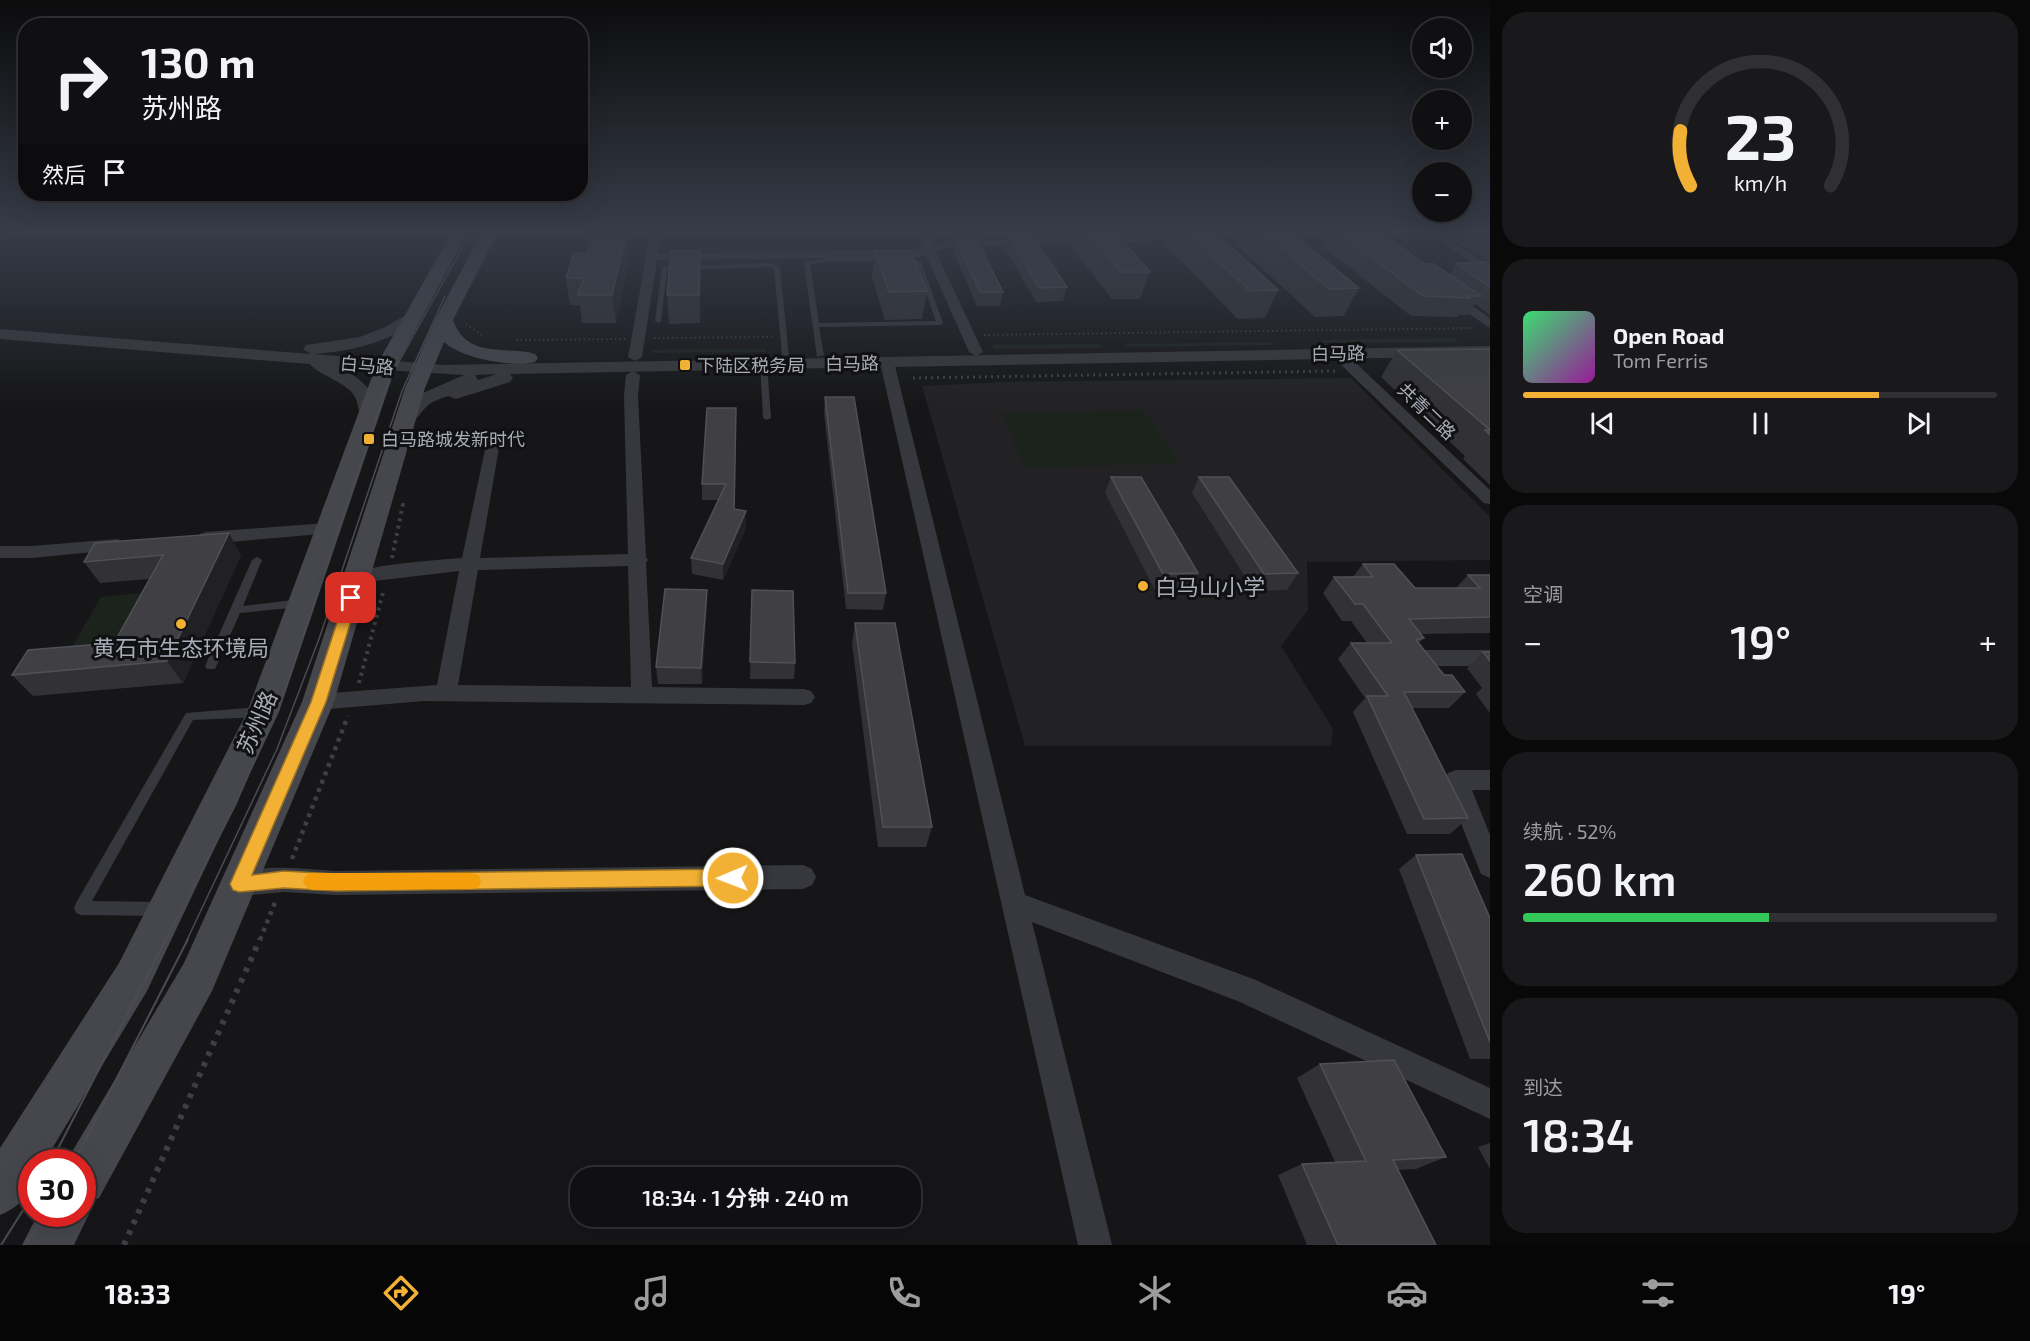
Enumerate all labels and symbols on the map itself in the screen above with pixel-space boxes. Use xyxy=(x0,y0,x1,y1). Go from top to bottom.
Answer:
street label: 白马路 xyxy=(1311,342,1365,364)
street label: 白马路 xyxy=(339,352,395,378)
street label: 白马路 xyxy=(825,352,879,374)
place label: 下陆区税务局 xyxy=(697,354,805,376)
marker: 下陆区税务局 xyxy=(678,358,692,372)
street label: 共青二路 xyxy=(1393,378,1461,444)
place label: 白马路城发新时代 xyxy=(381,428,525,450)
marker: 白马路城发新时代 xyxy=(362,432,376,446)
pin xyxy=(325,572,376,623)
place label: 白马山小学 xyxy=(1155,573,1265,599)
marker: 白马山小学 xyxy=(1136,579,1150,593)
marker: 黄石市生态环境局 xyxy=(174,617,188,631)
place label: 黄石市生态环境局 xyxy=(93,634,269,660)
street label: 苏州路 xyxy=(231,687,281,757)
position arrow xyxy=(701,846,765,910)
speed limit sign: 30 xyxy=(18,1149,96,1227)

